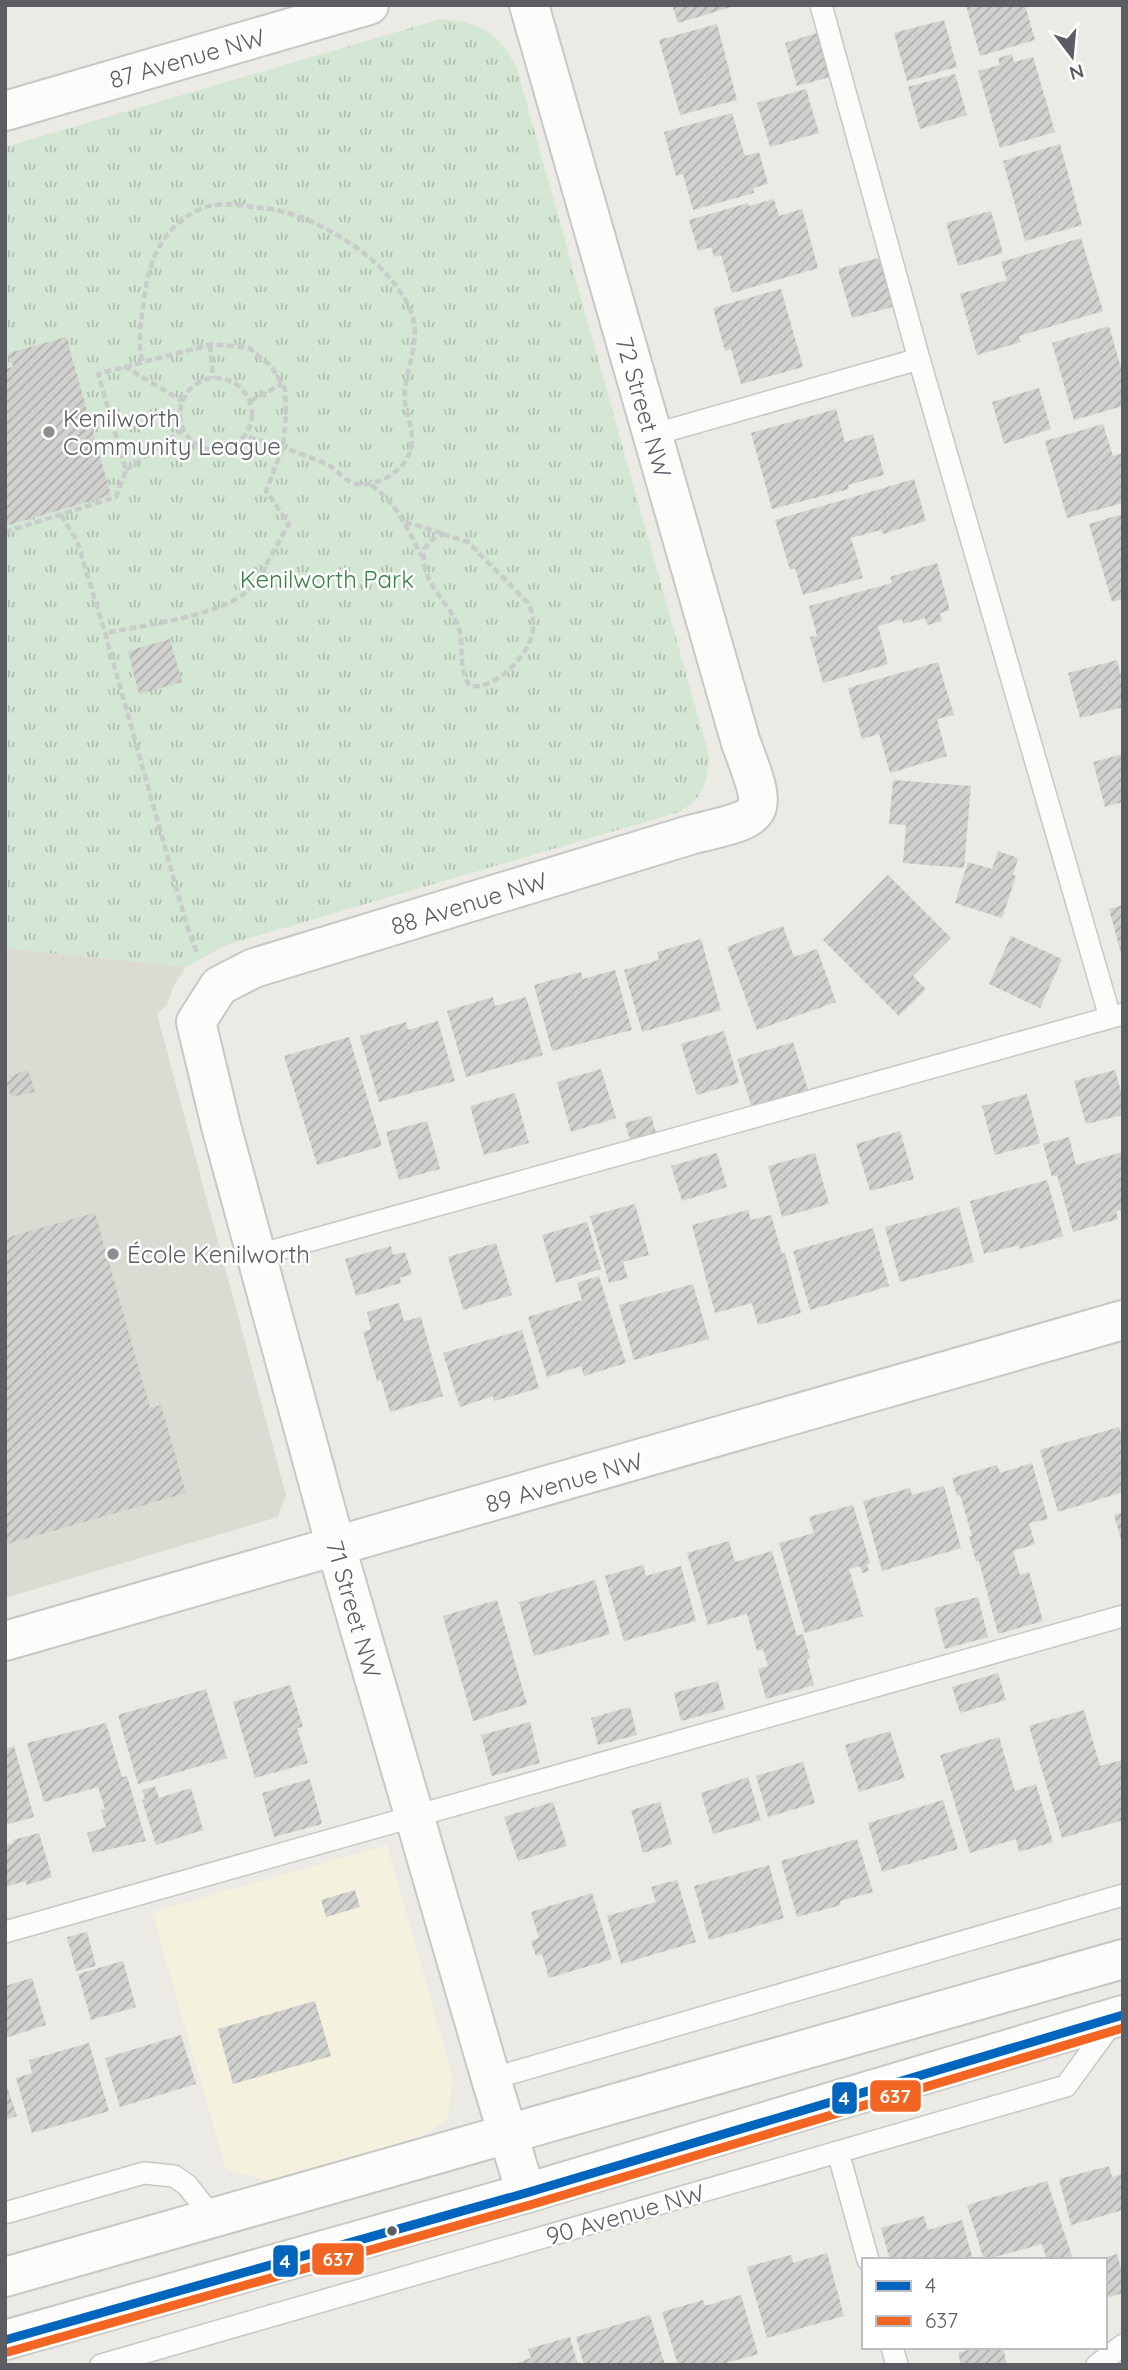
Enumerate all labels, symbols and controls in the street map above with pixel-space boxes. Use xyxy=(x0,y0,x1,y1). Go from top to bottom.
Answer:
street label: 87 Avenue NW xyxy=(106,21,268,95)
north arrow xyxy=(1037,21,1107,91)
text: N xyxy=(1067,59,1087,86)
street label: 72 Street NW xyxy=(610,333,678,481)
place label: Kenilworth Community League xyxy=(63,403,281,461)
marker: Kenilworth Community League xyxy=(41,424,57,440)
park label: Kenilworth Park xyxy=(240,564,414,594)
street label: 88 Avenue NW xyxy=(387,865,551,941)
place label: École Kenilworth xyxy=(127,1239,310,1269)
marker: École Kenilworth xyxy=(105,1246,121,1262)
street label: 89 Avenue NW xyxy=(482,1445,646,1519)
street label: 71 Street NW xyxy=(320,1537,388,1681)
line badge: 637 xyxy=(869,2079,922,2113)
line badge: 4 xyxy=(831,2081,858,2115)
text: 637 xyxy=(879,2084,911,2108)
text: 4 xyxy=(838,2086,850,2110)
street label: 90 Avenue NW xyxy=(542,2177,708,2251)
unlabelled marker xyxy=(385,2224,399,2238)
line badge: 637 xyxy=(311,2242,365,2276)
line badge: 4 xyxy=(272,2244,299,2278)
text: 637 xyxy=(322,2247,354,2271)
text: 4 xyxy=(279,2249,291,2273)
legend xyxy=(862,2258,1107,2349)
text: 4 xyxy=(925,2272,936,2298)
text: 637 xyxy=(925,2307,958,2333)

